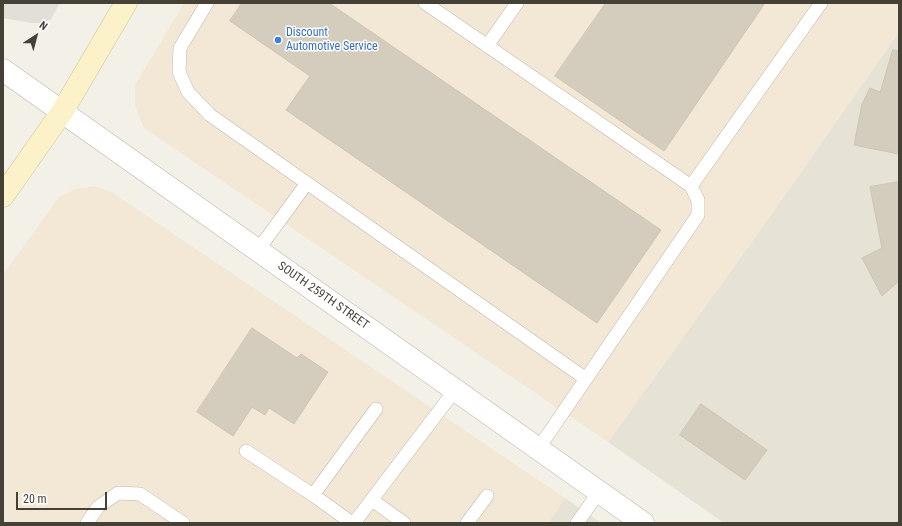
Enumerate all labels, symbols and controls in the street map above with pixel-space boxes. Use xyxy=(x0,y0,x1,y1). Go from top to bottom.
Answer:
north arrow xyxy=(16,16,56,56)
text: N xyxy=(37,19,50,33)
place label: Discount Automotive Service xyxy=(286,26,378,54)
marker: Discount Automotive Service xyxy=(273,35,283,45)
street label: SOUTH 259TH STREET xyxy=(275,259,371,333)
scale bar xyxy=(18,484,109,510)
text: 20 m xyxy=(23,492,47,506)

